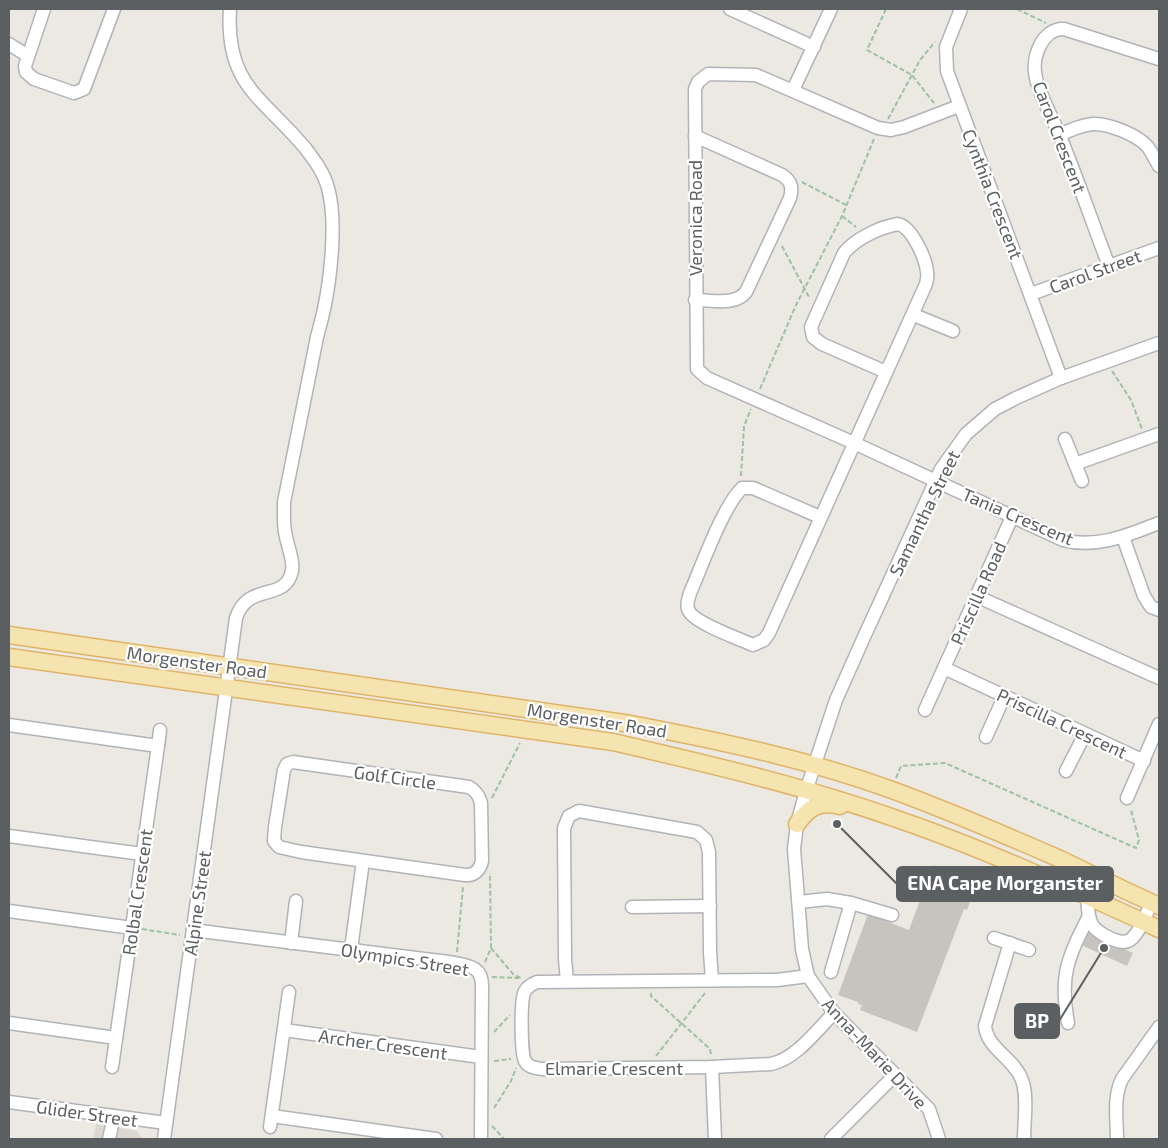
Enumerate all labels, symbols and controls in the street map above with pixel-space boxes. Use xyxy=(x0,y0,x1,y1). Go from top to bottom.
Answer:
street label: Carol Crescent xyxy=(1029,78,1091,196)
street label: Cynthia Crescent xyxy=(958,126,1028,262)
street label: Veronica Road xyxy=(684,160,706,276)
street label: Carol Street xyxy=(1046,244,1144,298)
street label: Samantha Street xyxy=(884,446,964,580)
street label: Tania Crescent xyxy=(959,483,1077,549)
street label: Priscilla Road xyxy=(945,538,1011,648)
street label: Morgenster Road xyxy=(126,641,268,683)
street label: Priscilla Crescent xyxy=(993,683,1131,763)
street label: Morgenster Road xyxy=(526,698,668,742)
street label: Golf Circle xyxy=(352,760,438,794)
street label: Rolbal Crescent xyxy=(117,827,157,957)
street label: Alpine Street xyxy=(179,849,215,957)
callout: ENA Cape Morganster xyxy=(897,867,1113,901)
text: ENA Cape Morganster xyxy=(907,871,1103,894)
street label: Olympics Street xyxy=(339,938,471,980)
street label: Anna-Marie Drive xyxy=(818,993,932,1113)
callout: BP xyxy=(1015,1004,1059,1038)
text: BP xyxy=(1025,1009,1049,1032)
street label: Archer Crescent xyxy=(317,1024,449,1064)
street label: Elmarie Crescent xyxy=(545,1057,683,1079)
street label: Glider Street xyxy=(35,1095,139,1131)

